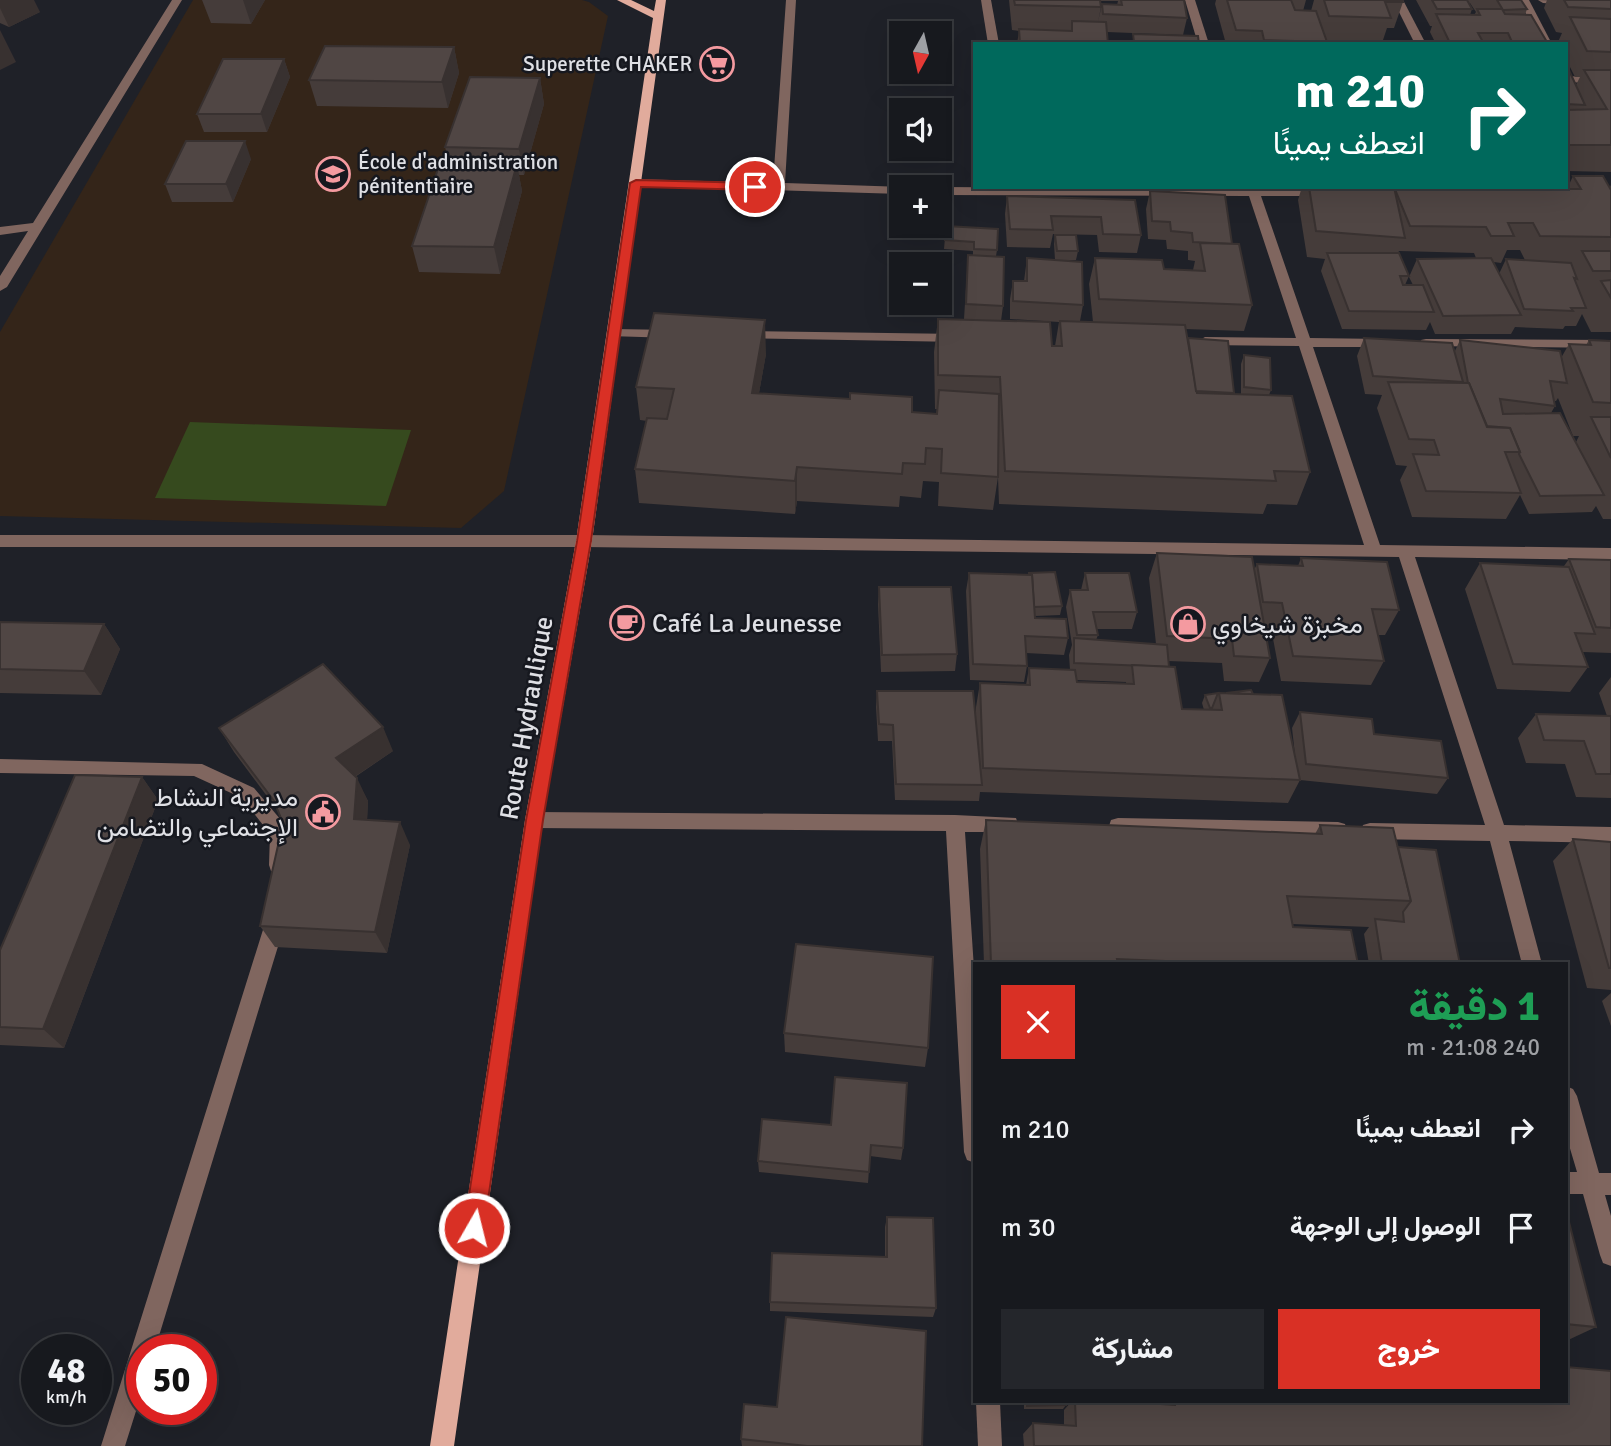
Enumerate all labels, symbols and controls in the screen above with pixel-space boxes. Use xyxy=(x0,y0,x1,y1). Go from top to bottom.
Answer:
north arrow xyxy=(889,21,952,84)
map controls xyxy=(889,21,952,315)
supermarket icon: Superette CHAKER xyxy=(698,45,736,83)
place label: Superette CHAKER xyxy=(523,51,692,77)
text: 210 m xyxy=(1295,61,1425,121)
icon: right xyxy=(1449,70,1540,161)
button: sound xyxy=(889,98,952,161)
text: انعطف يمينًا xyxy=(1273,124,1425,163)
place label: École d'administration pénitentiaire xyxy=(358,149,558,199)
school or university icon: École d'administration pénitentiaire xyxy=(314,155,352,193)
pin xyxy=(725,157,785,217)
icon: arrive xyxy=(736,168,774,206)
button: + xyxy=(889,175,952,238)
button: − xyxy=(889,252,952,315)
cafe icon: Café La Jeunesse xyxy=(608,604,646,642)
shop icon: مخبزة شيخاوي xyxy=(1169,605,1207,643)
place label: Café La Jeunesse xyxy=(652,608,842,640)
place label: مخبزة شيخاوي xyxy=(1212,609,1363,645)
street label: Route Hydraulique xyxy=(493,614,561,822)
place label: مديرية النشاط الإجتماعي والتضامن xyxy=(96,782,298,848)
public building icon: مديرية النشاط الإجتماعي والتضامن xyxy=(304,793,342,831)
text: 1 دقيقة xyxy=(1409,981,1540,1032)
button: close xyxy=(1001,985,1075,1059)
text: 240 m · 21:08 xyxy=(1406,1033,1540,1062)
icon: right xyxy=(1502,1111,1540,1149)
text: انعطف يمينًا xyxy=(1355,1113,1481,1145)
text: 210 m xyxy=(1001,1114,1070,1146)
position arrow xyxy=(437,1191,511,1265)
icon: arrive xyxy=(1502,1209,1540,1247)
text: الوصول إلى الوجهة xyxy=(1290,1211,1481,1243)
text: 30 m xyxy=(1001,1212,1056,1244)
button: مشاركة xyxy=(1001,1309,1264,1389)
button: خروج xyxy=(1278,1309,1540,1389)
speed limit sign: 50 xyxy=(126,1334,217,1425)
text: 48 xyxy=(48,1349,85,1392)
text: km/h xyxy=(46,1386,87,1408)

